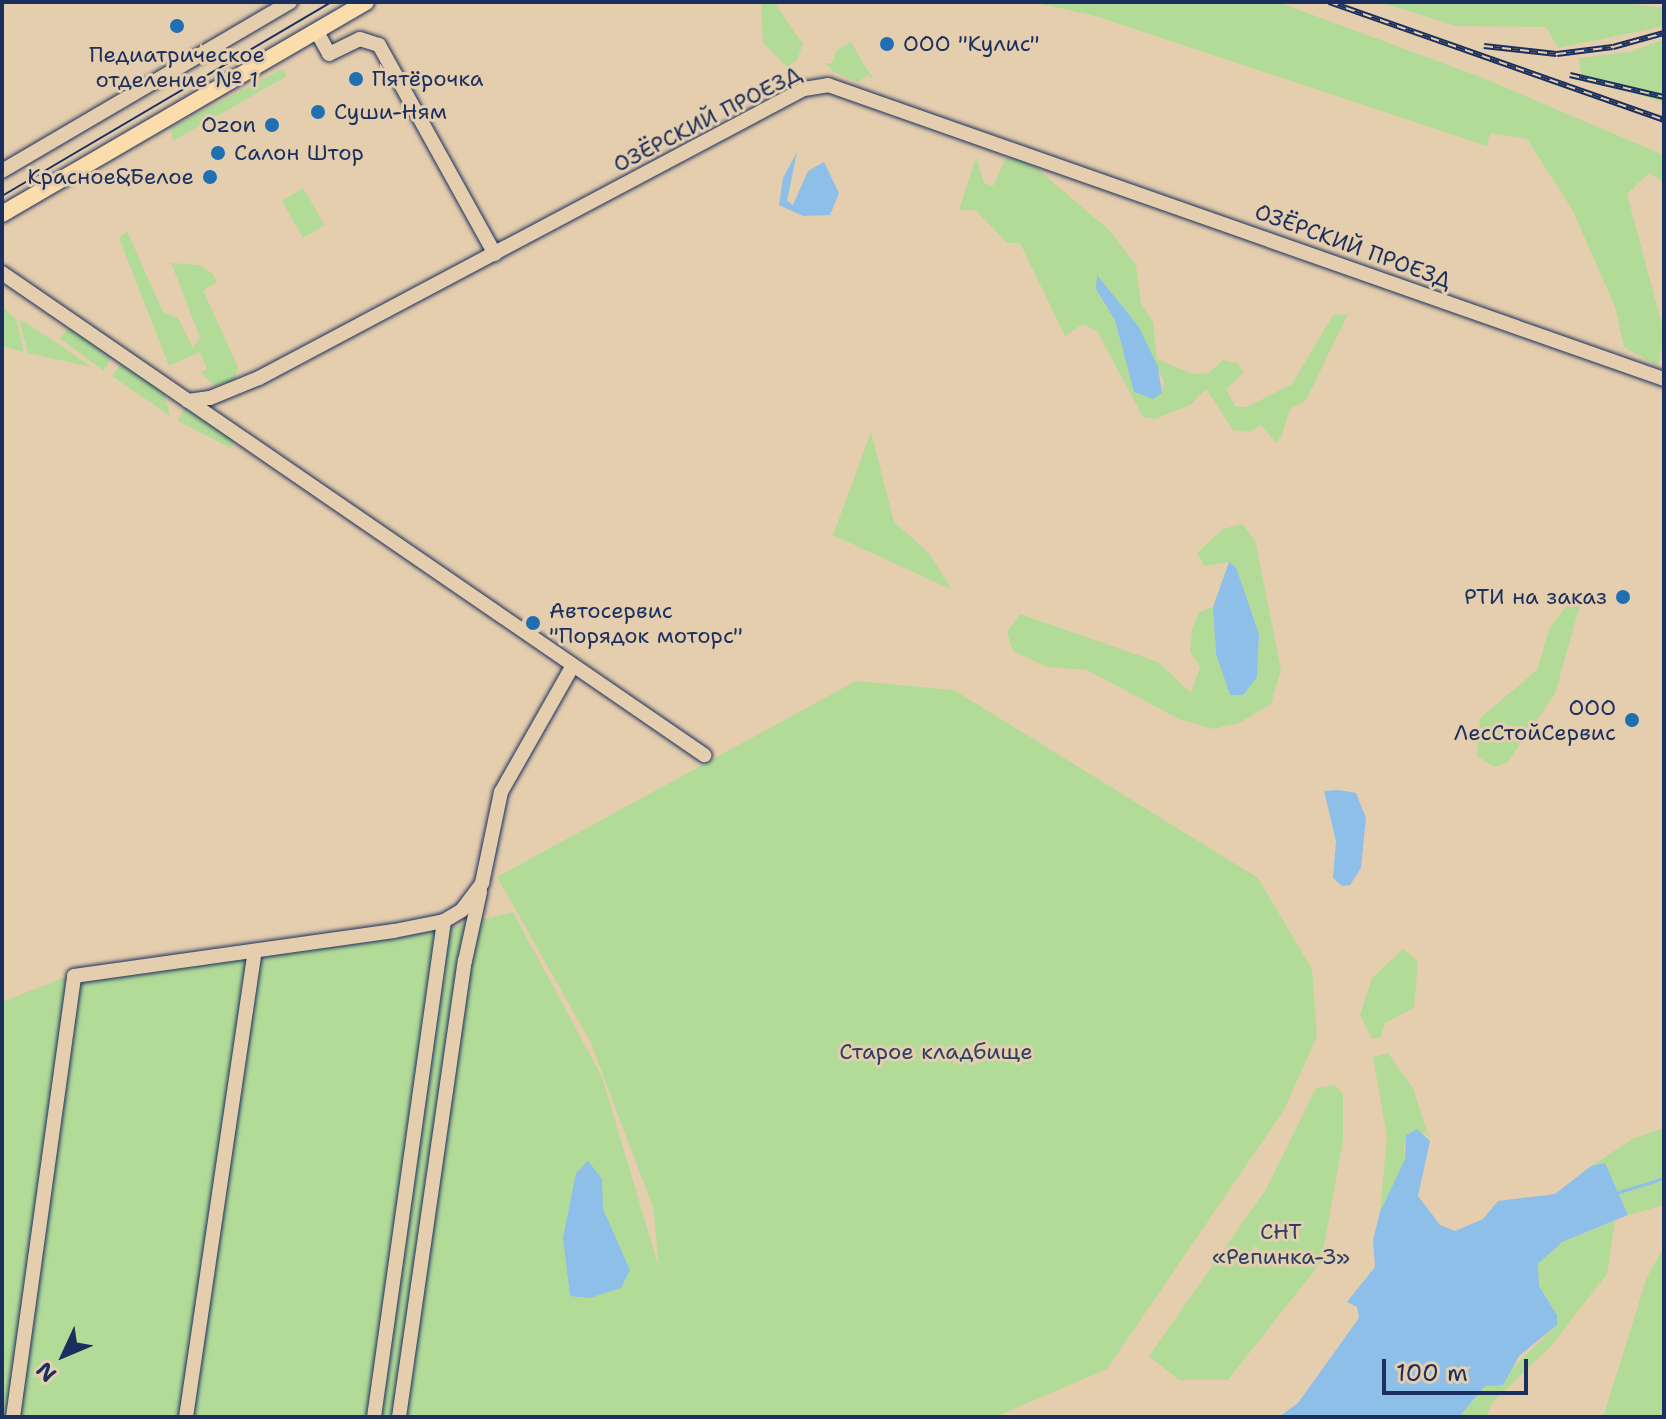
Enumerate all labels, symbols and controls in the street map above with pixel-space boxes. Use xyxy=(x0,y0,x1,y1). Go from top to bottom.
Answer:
marker: Педиатрическое отделение № 1 xyxy=(166,15,188,37)
place label: ООО "Кулис" xyxy=(903,31,1040,57)
marker: ООО "Кулис" xyxy=(878,35,896,53)
place label: Педиатрическое отделение № 1 xyxy=(89,41,265,92)
street label: ОЗЁРСКИЙ ПРОЕЗД xyxy=(609,60,805,178)
place label: Пятёрочка xyxy=(372,66,483,92)
marker: Пятёрочка xyxy=(347,70,365,88)
place label: Суши-Ням xyxy=(334,99,447,125)
marker: Суши-Ням xyxy=(309,103,327,121)
place label: Ozon xyxy=(201,112,256,138)
marker: Ozon xyxy=(263,116,281,134)
place label: Салон Штор xyxy=(234,140,364,166)
marker: Салон Штор xyxy=(209,144,227,162)
place label: Красное&Белое xyxy=(27,164,194,190)
marker: Красное&Белое xyxy=(201,168,219,186)
street label: ОЗЁРСКИЙ ПРОЕЗД xyxy=(1251,198,1455,294)
place label: РТИ на заказ xyxy=(1464,584,1607,610)
marker: РТИ на заказ xyxy=(1614,588,1632,606)
place label: Автосервис "Порядок моторс" xyxy=(549,597,743,648)
marker: Автосервис "Порядок моторс" xyxy=(524,614,542,632)
place label: ООО ЛесСтойСервис xyxy=(1454,694,1616,746)
marker: ООО ЛесСтойСервис xyxy=(1623,711,1641,729)
park label: Старое кладбище xyxy=(839,1039,1033,1065)
park label: СНТ «Репинка-3» xyxy=(1212,1218,1350,1270)
north arrow xyxy=(24,1315,104,1395)
scale bar xyxy=(1386,1343,1532,1393)
text: N xyxy=(30,1356,63,1388)
text: 100 m xyxy=(1396,1357,1468,1389)

